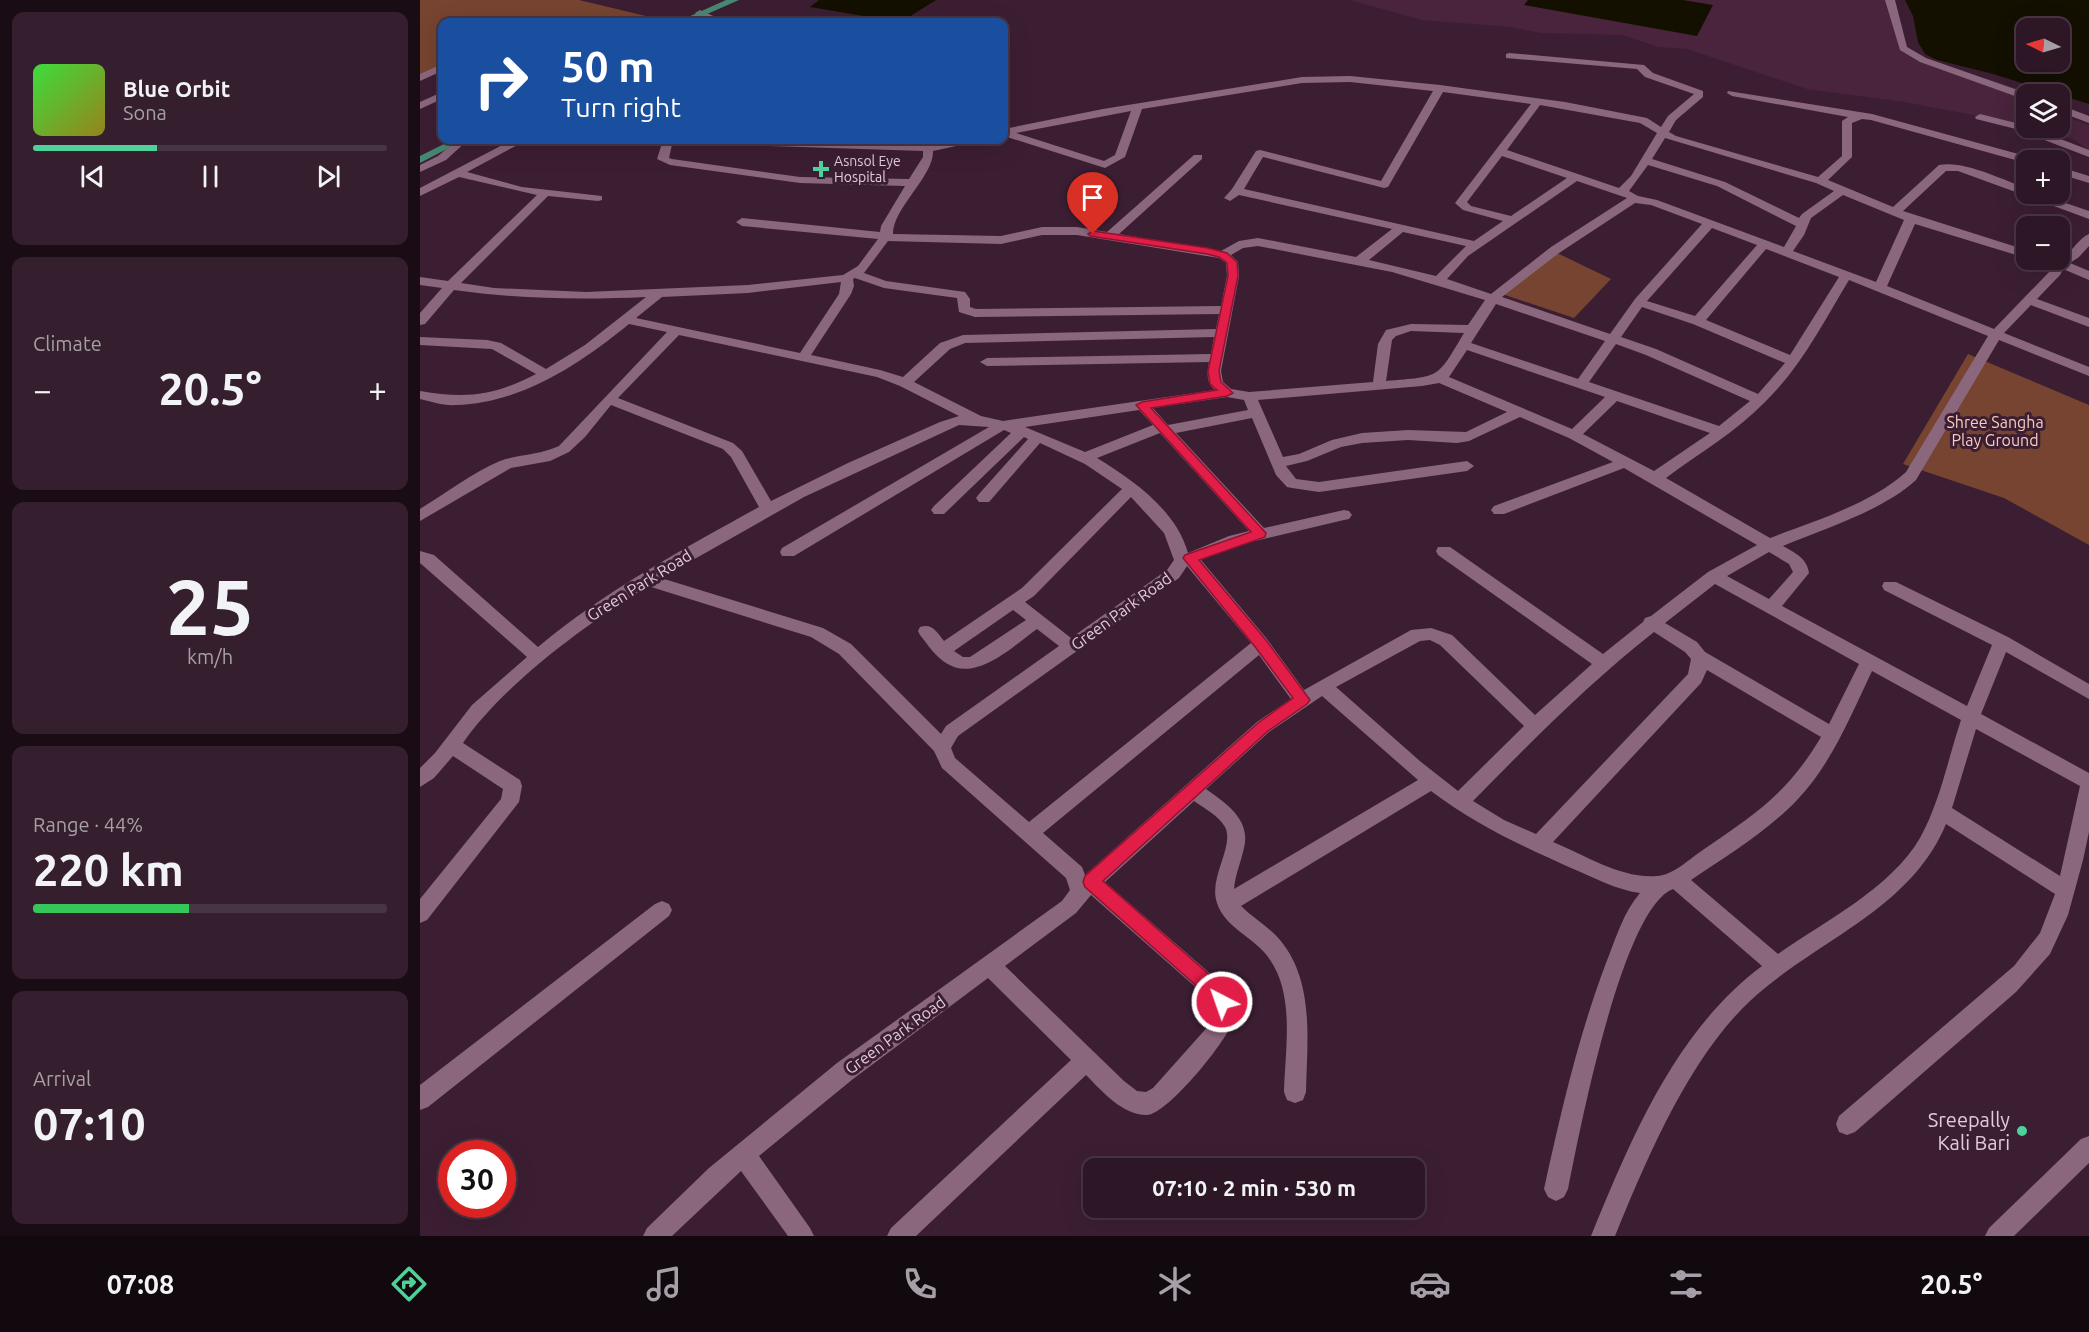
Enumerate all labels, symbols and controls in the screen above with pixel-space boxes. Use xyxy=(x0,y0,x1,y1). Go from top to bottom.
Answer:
north arrow xyxy=(2016,18,2070,72)
map controls xyxy=(2016,18,2070,270)
icon: right xyxy=(462,42,540,120)
text: 50 m xyxy=(561,43,655,90)
text: Blue Orbit xyxy=(123,76,230,101)
button: layers xyxy=(2016,84,2070,138)
text: Turn right xyxy=(561,92,681,122)
text: Sona xyxy=(123,101,167,124)
button: + xyxy=(2016,150,2070,204)
place label: Asnsol Eye Hospital xyxy=(834,153,901,185)
icon: previous xyxy=(76,160,109,193)
icon: pause xyxy=(194,160,227,193)
icon: next xyxy=(312,160,345,193)
marker: Asnsol Eye Hospital xyxy=(812,160,830,178)
pin xyxy=(1067,172,1118,234)
icon: arrive xyxy=(1076,181,1109,214)
button: − xyxy=(2016,216,2070,270)
text: Climate xyxy=(33,332,102,355)
text: 20.5° xyxy=(158,363,262,414)
text: − xyxy=(33,371,52,408)
text: + xyxy=(368,371,387,408)
park label: Shree Sangha Play Ground xyxy=(1946,413,2044,449)
street label: Green Park Road xyxy=(584,546,694,624)
text: 25 xyxy=(166,562,254,650)
street label: Green Park Road xyxy=(1067,569,1175,653)
text: km/h xyxy=(187,645,233,668)
text: Range · 44% xyxy=(33,813,143,836)
text: 220 km xyxy=(33,844,184,895)
position arrow xyxy=(1190,970,1254,1034)
street label: Green Park Road xyxy=(841,993,949,1077)
text: Arrival xyxy=(33,1067,91,1090)
text: 07:10 xyxy=(33,1098,146,1149)
place label: Sreepally Kali Bari xyxy=(1928,1108,2010,1154)
marker: Sreepally Kali Bari xyxy=(2015,1124,2029,1138)
speed limit sign: 30 xyxy=(438,1140,516,1218)
text: 07:10 · 2 min · 530 m xyxy=(1152,1175,1356,1200)
icon: directions xyxy=(388,1263,430,1305)
icon: music xyxy=(643,1263,685,1305)
icon: phone xyxy=(899,1263,941,1305)
icon: climate xyxy=(1154,1263,1196,1305)
icon: car xyxy=(1409,1263,1451,1305)
icon: filters xyxy=(1665,1263,1707,1305)
text: 07:08 xyxy=(107,1269,174,1299)
text: 20.5° xyxy=(1920,1269,1982,1299)

